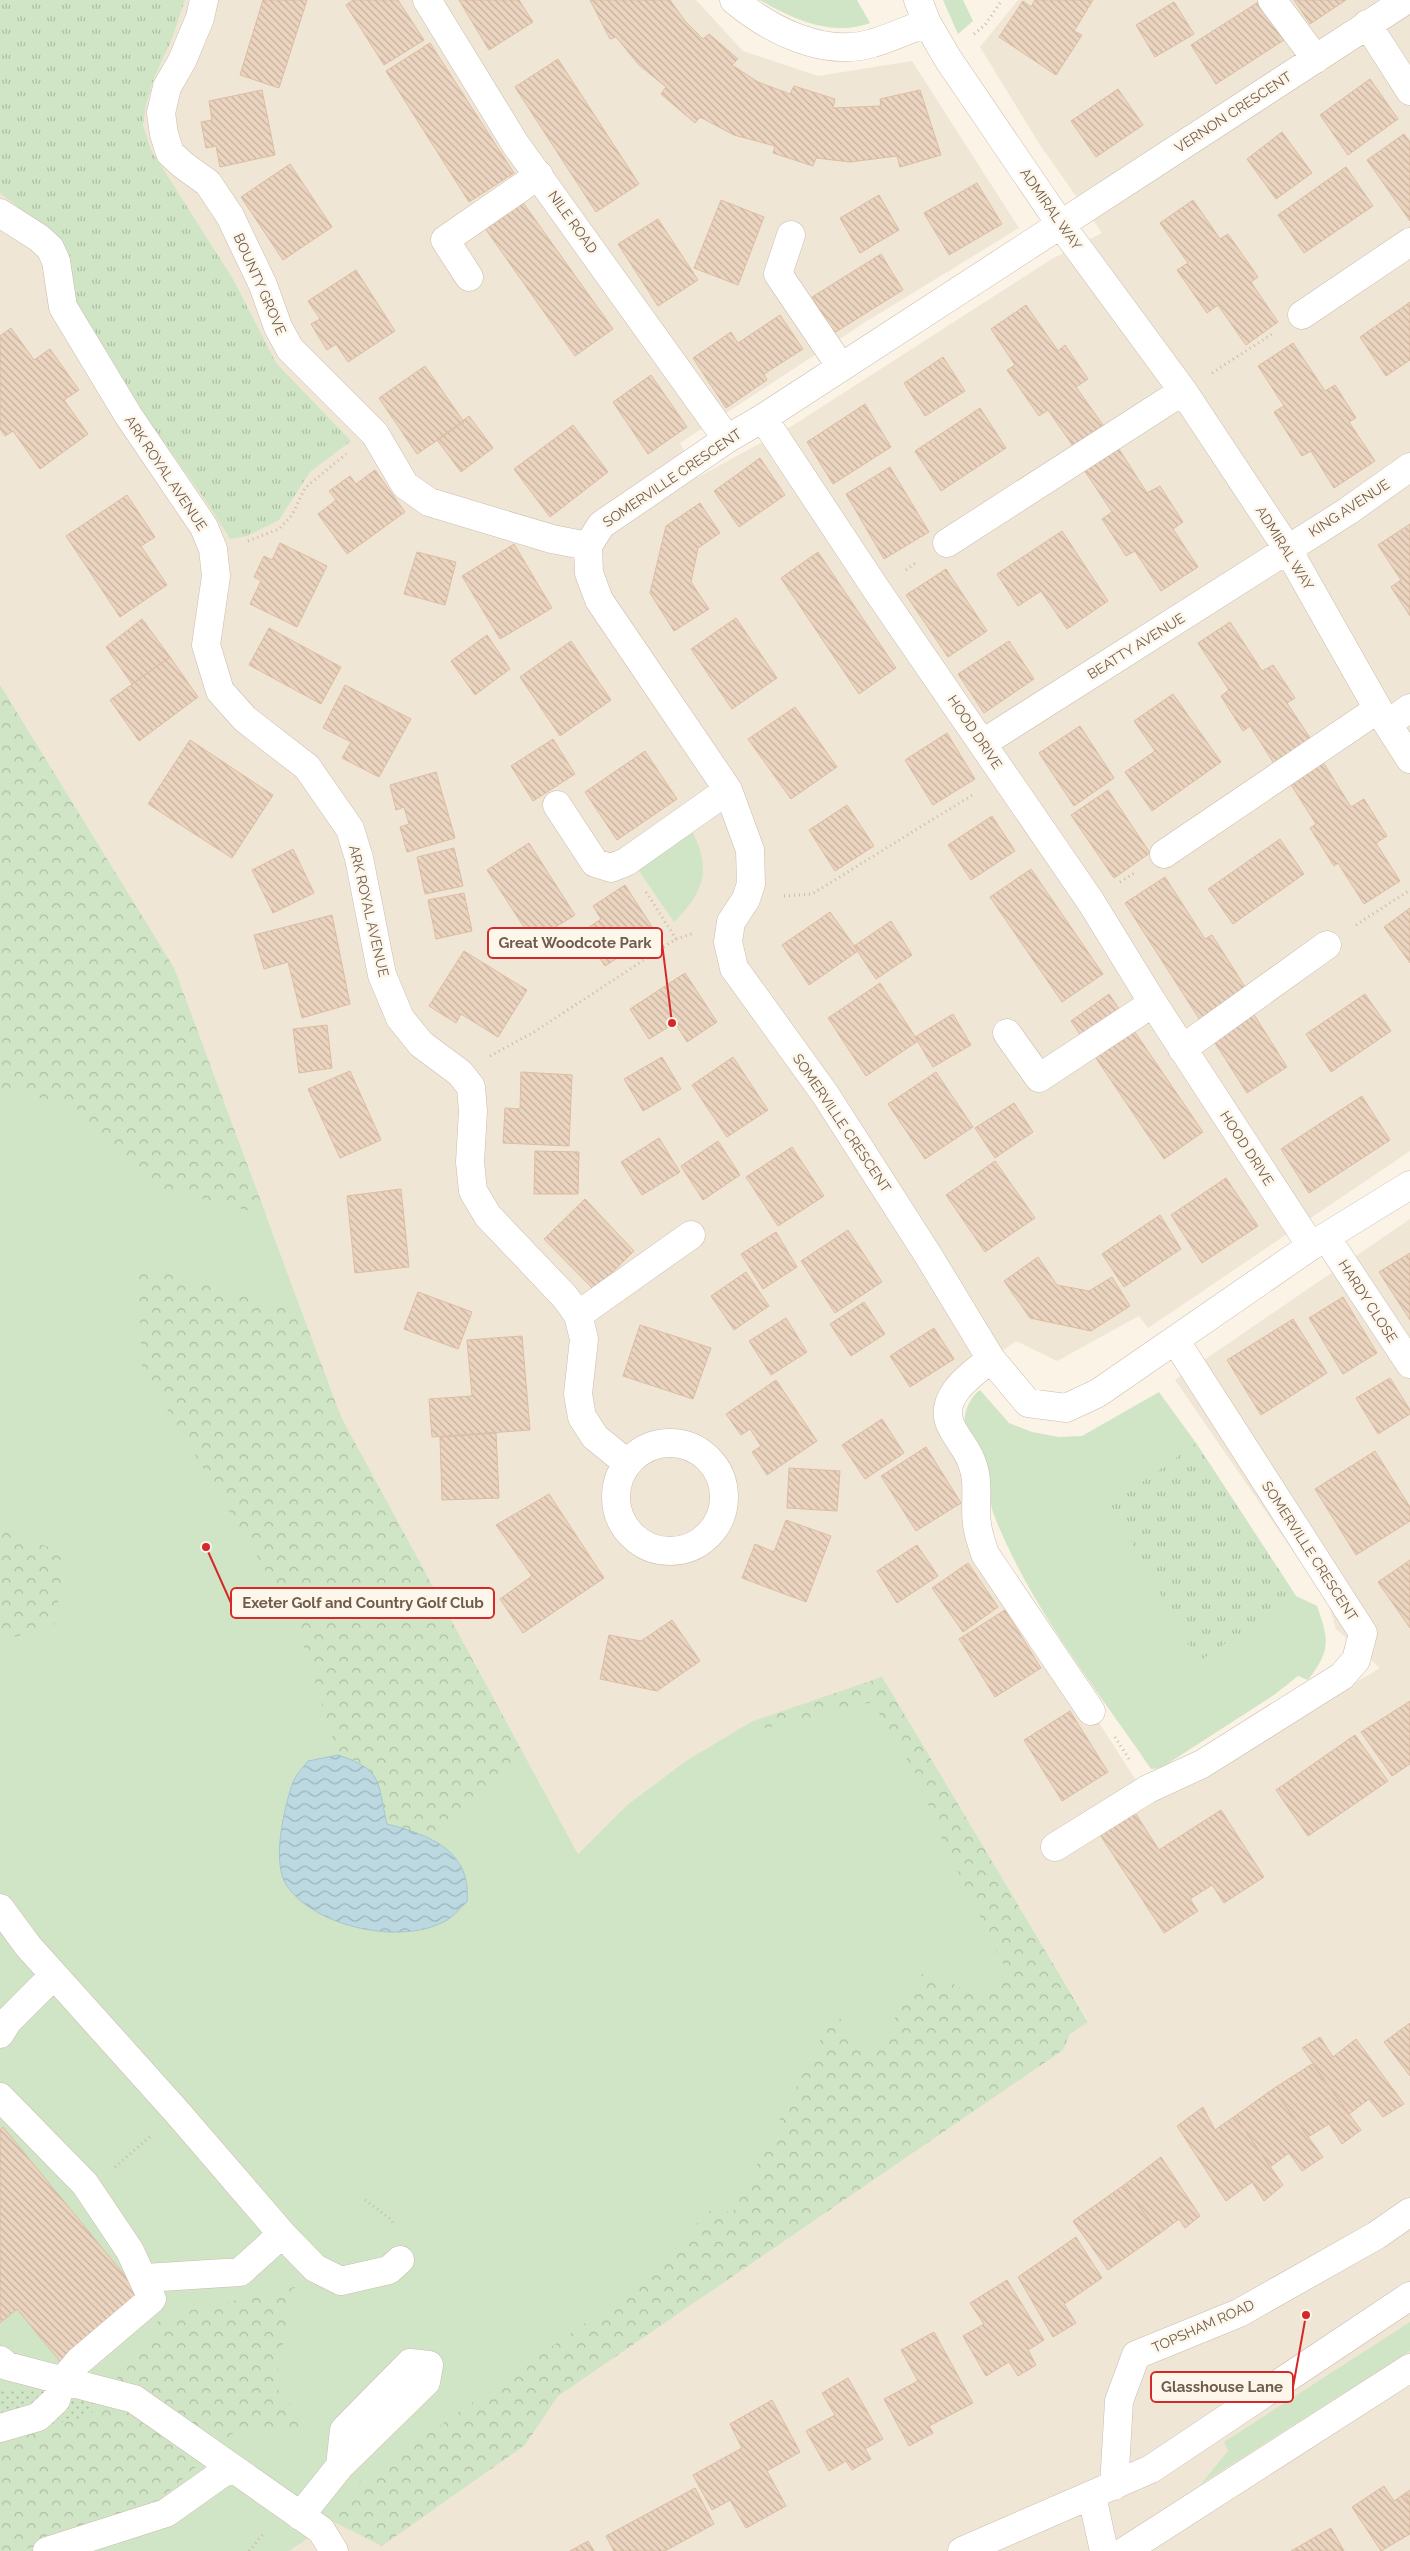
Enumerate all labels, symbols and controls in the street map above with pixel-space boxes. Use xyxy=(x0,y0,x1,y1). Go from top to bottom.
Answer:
street label: VERNON CRESCENT xyxy=(1172,68,1295,156)
street label: ADMIRAL WAY xyxy=(1017,165,1085,253)
street label: NILE ROAD xyxy=(545,188,601,256)
street label: BOUNTY GROVE xyxy=(230,231,290,337)
street label: ARK ROYAL AVENUE xyxy=(122,413,210,533)
street label: SOMERVILLE CRESCENT xyxy=(600,425,745,530)
street label: KING AVENUE xyxy=(1306,476,1392,540)
street label: ADMIRAL WAY xyxy=(1253,503,1317,593)
street label: BEATTY AVENUE xyxy=(1084,610,1188,682)
street label: HOOD DRIVE xyxy=(944,692,1006,772)
street label: ARK ROYAL AVENUE xyxy=(346,843,392,979)
callout: Great Woodcote Park xyxy=(488,928,662,958)
text: Great Woodcote Park xyxy=(498,934,652,952)
street label: SOMERVILLE CRESCENT xyxy=(790,1051,895,1196)
street label: HOOD DRIVE xyxy=(1217,1108,1277,1188)
street label: HARDY CLOSE xyxy=(1335,1257,1401,1345)
street label: SOMERVILLE CRESCENT xyxy=(1259,1478,1361,1624)
callout: Exeter Golf and Country Golf Club xyxy=(231,1588,494,1618)
text: Exeter Golf and Country Golf Club xyxy=(242,1594,484,1612)
street label: TOPSHAM ROAD xyxy=(1149,2296,1257,2356)
callout: Glasshouse Lane xyxy=(1151,2372,1293,2402)
text: Glasshouse Lane xyxy=(1161,2378,1283,2396)

